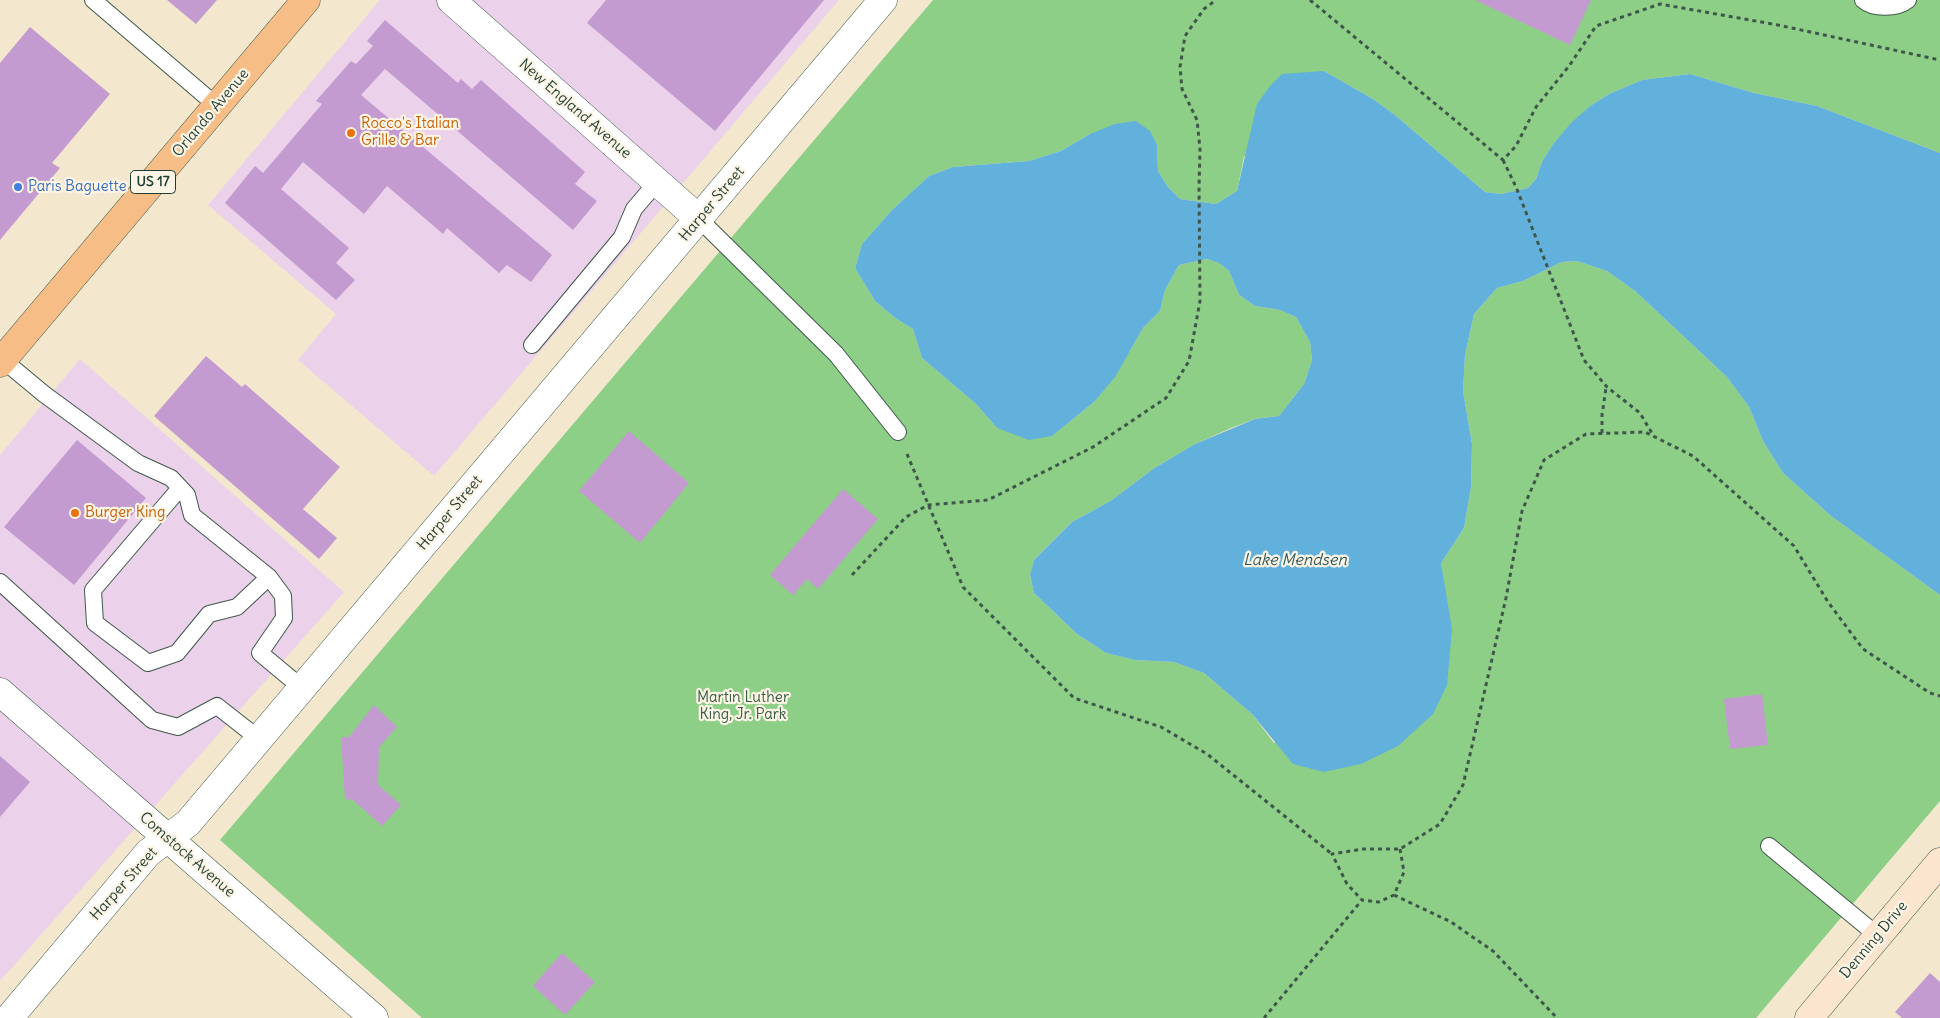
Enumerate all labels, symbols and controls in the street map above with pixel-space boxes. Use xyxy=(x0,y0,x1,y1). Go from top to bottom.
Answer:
street label: New England Avenue xyxy=(515,55,635,163)
street label: Orlando Avenue xyxy=(169,65,253,161)
place label: Rocco's Italian Grille & Bar xyxy=(361,115,459,150)
marker: Rocco's Italian Grille & Bar xyxy=(345,127,357,139)
street label: Harper Street xyxy=(676,163,748,245)
road number: US 17 xyxy=(130,170,176,193)
place label: Paris Baguette xyxy=(28,178,127,196)
marker: Paris Baguette xyxy=(12,181,24,193)
street label: Harper Street xyxy=(414,472,486,554)
place label: Burger King xyxy=(85,504,165,522)
marker: Burger King xyxy=(69,507,81,519)
water label: Lake Mendsen xyxy=(1243,550,1347,570)
park label: Martin Luther King, Jr. Park xyxy=(697,689,789,724)
street label: Comstock Avenue xyxy=(136,809,238,901)
street label: Harper Street xyxy=(87,844,161,924)
street label: Denning Drive xyxy=(1836,898,1912,982)

